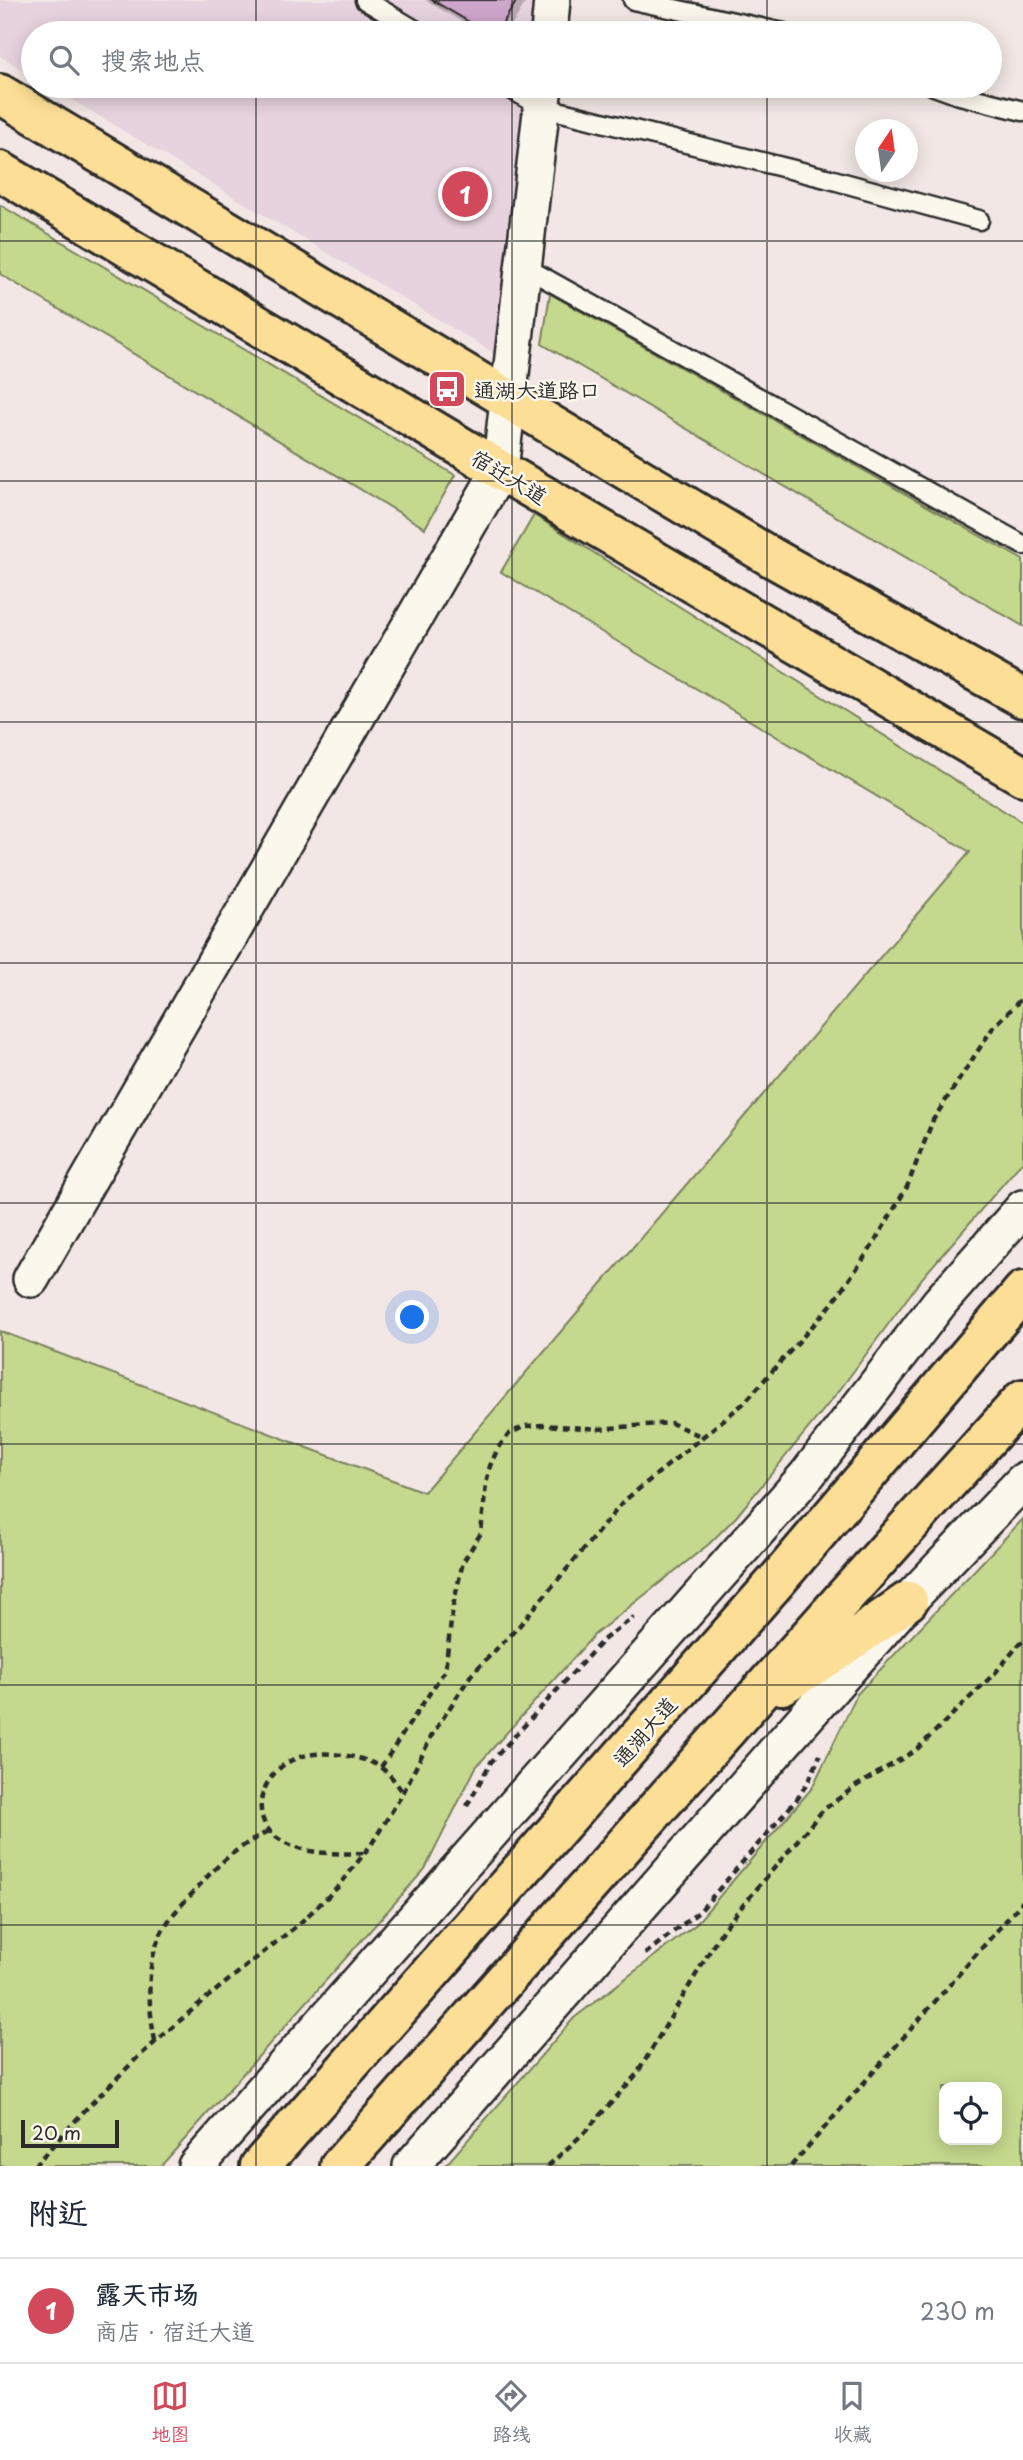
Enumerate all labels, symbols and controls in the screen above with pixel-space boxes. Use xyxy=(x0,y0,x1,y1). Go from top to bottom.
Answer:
search box xyxy=(21,21,1002,98)
text: 搜索地点 xyxy=(101,40,205,79)
icon: search xyxy=(45,41,83,79)
north arrow xyxy=(855,119,918,182)
pin: 1 xyxy=(442,168,488,220)
bus stop icon: 通湖大道路口 xyxy=(426,368,468,410)
place label: 通湖大道路口 xyxy=(474,373,600,405)
street label: 宿迁大道 xyxy=(466,441,554,511)
your location xyxy=(395,1300,429,1334)
street label: 通湖大道 xyxy=(604,1689,684,1773)
map controls xyxy=(939,2082,1002,2145)
button: locate xyxy=(939,2082,1002,2145)
scale bar xyxy=(21,2117,119,2149)
text: 20 m xyxy=(32,2118,81,2146)
text: 附近 xyxy=(28,2189,88,2234)
text: 露天市场 xyxy=(95,2274,199,2313)
text: 1 xyxy=(46,2293,57,2328)
text: 230 m xyxy=(920,2293,995,2328)
text: 商店 · 宿迁大道 xyxy=(95,2313,255,2348)
tab: 地图 xyxy=(151,2377,190,2447)
tab: 路线 xyxy=(492,2377,531,2447)
tab: 收藏 xyxy=(833,2377,872,2447)

